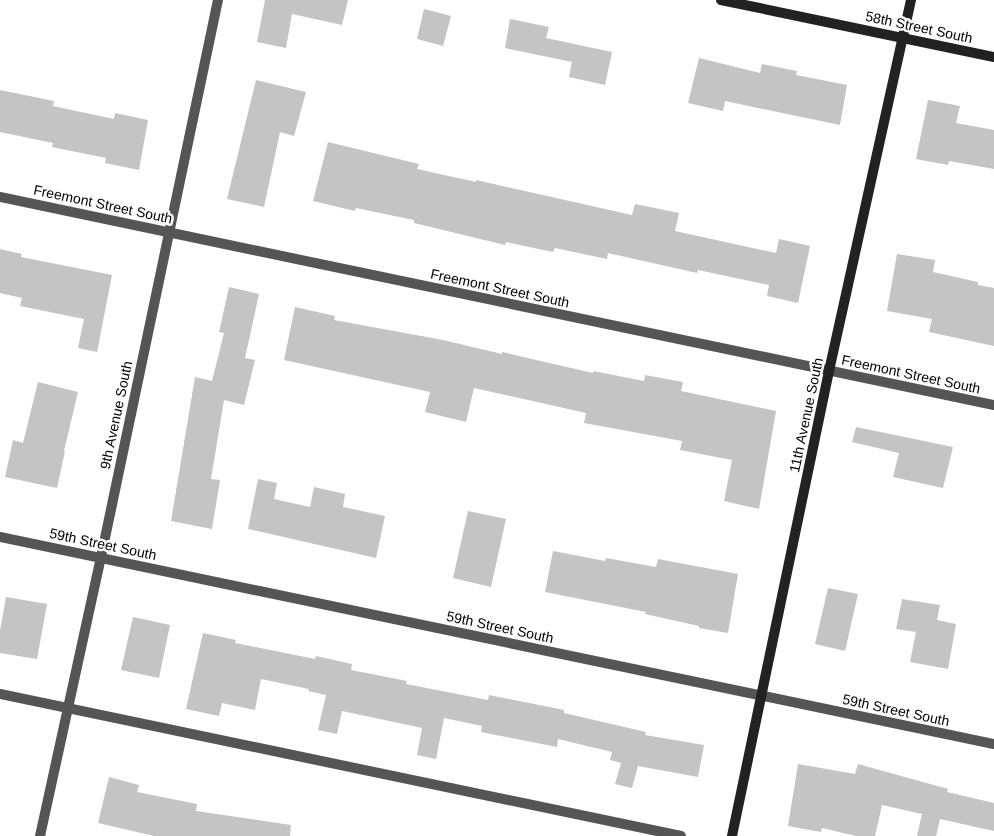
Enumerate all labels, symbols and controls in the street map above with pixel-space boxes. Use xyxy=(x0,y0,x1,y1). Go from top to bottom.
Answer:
street label: 58th Street South xyxy=(864,8,974,46)
street label: Freemont Street South xyxy=(32,181,174,227)
street label: Freemont Street South xyxy=(429,265,571,311)
street label: Freemont Street South xyxy=(840,351,982,397)
street label: 11th Avenue South xyxy=(786,356,826,474)
street label: 9th Avenue South xyxy=(97,359,135,471)
street label: 59th Street South xyxy=(48,525,158,563)
street label: 59th Street South xyxy=(445,608,555,646)
street label: 59th Street South xyxy=(841,691,951,729)

